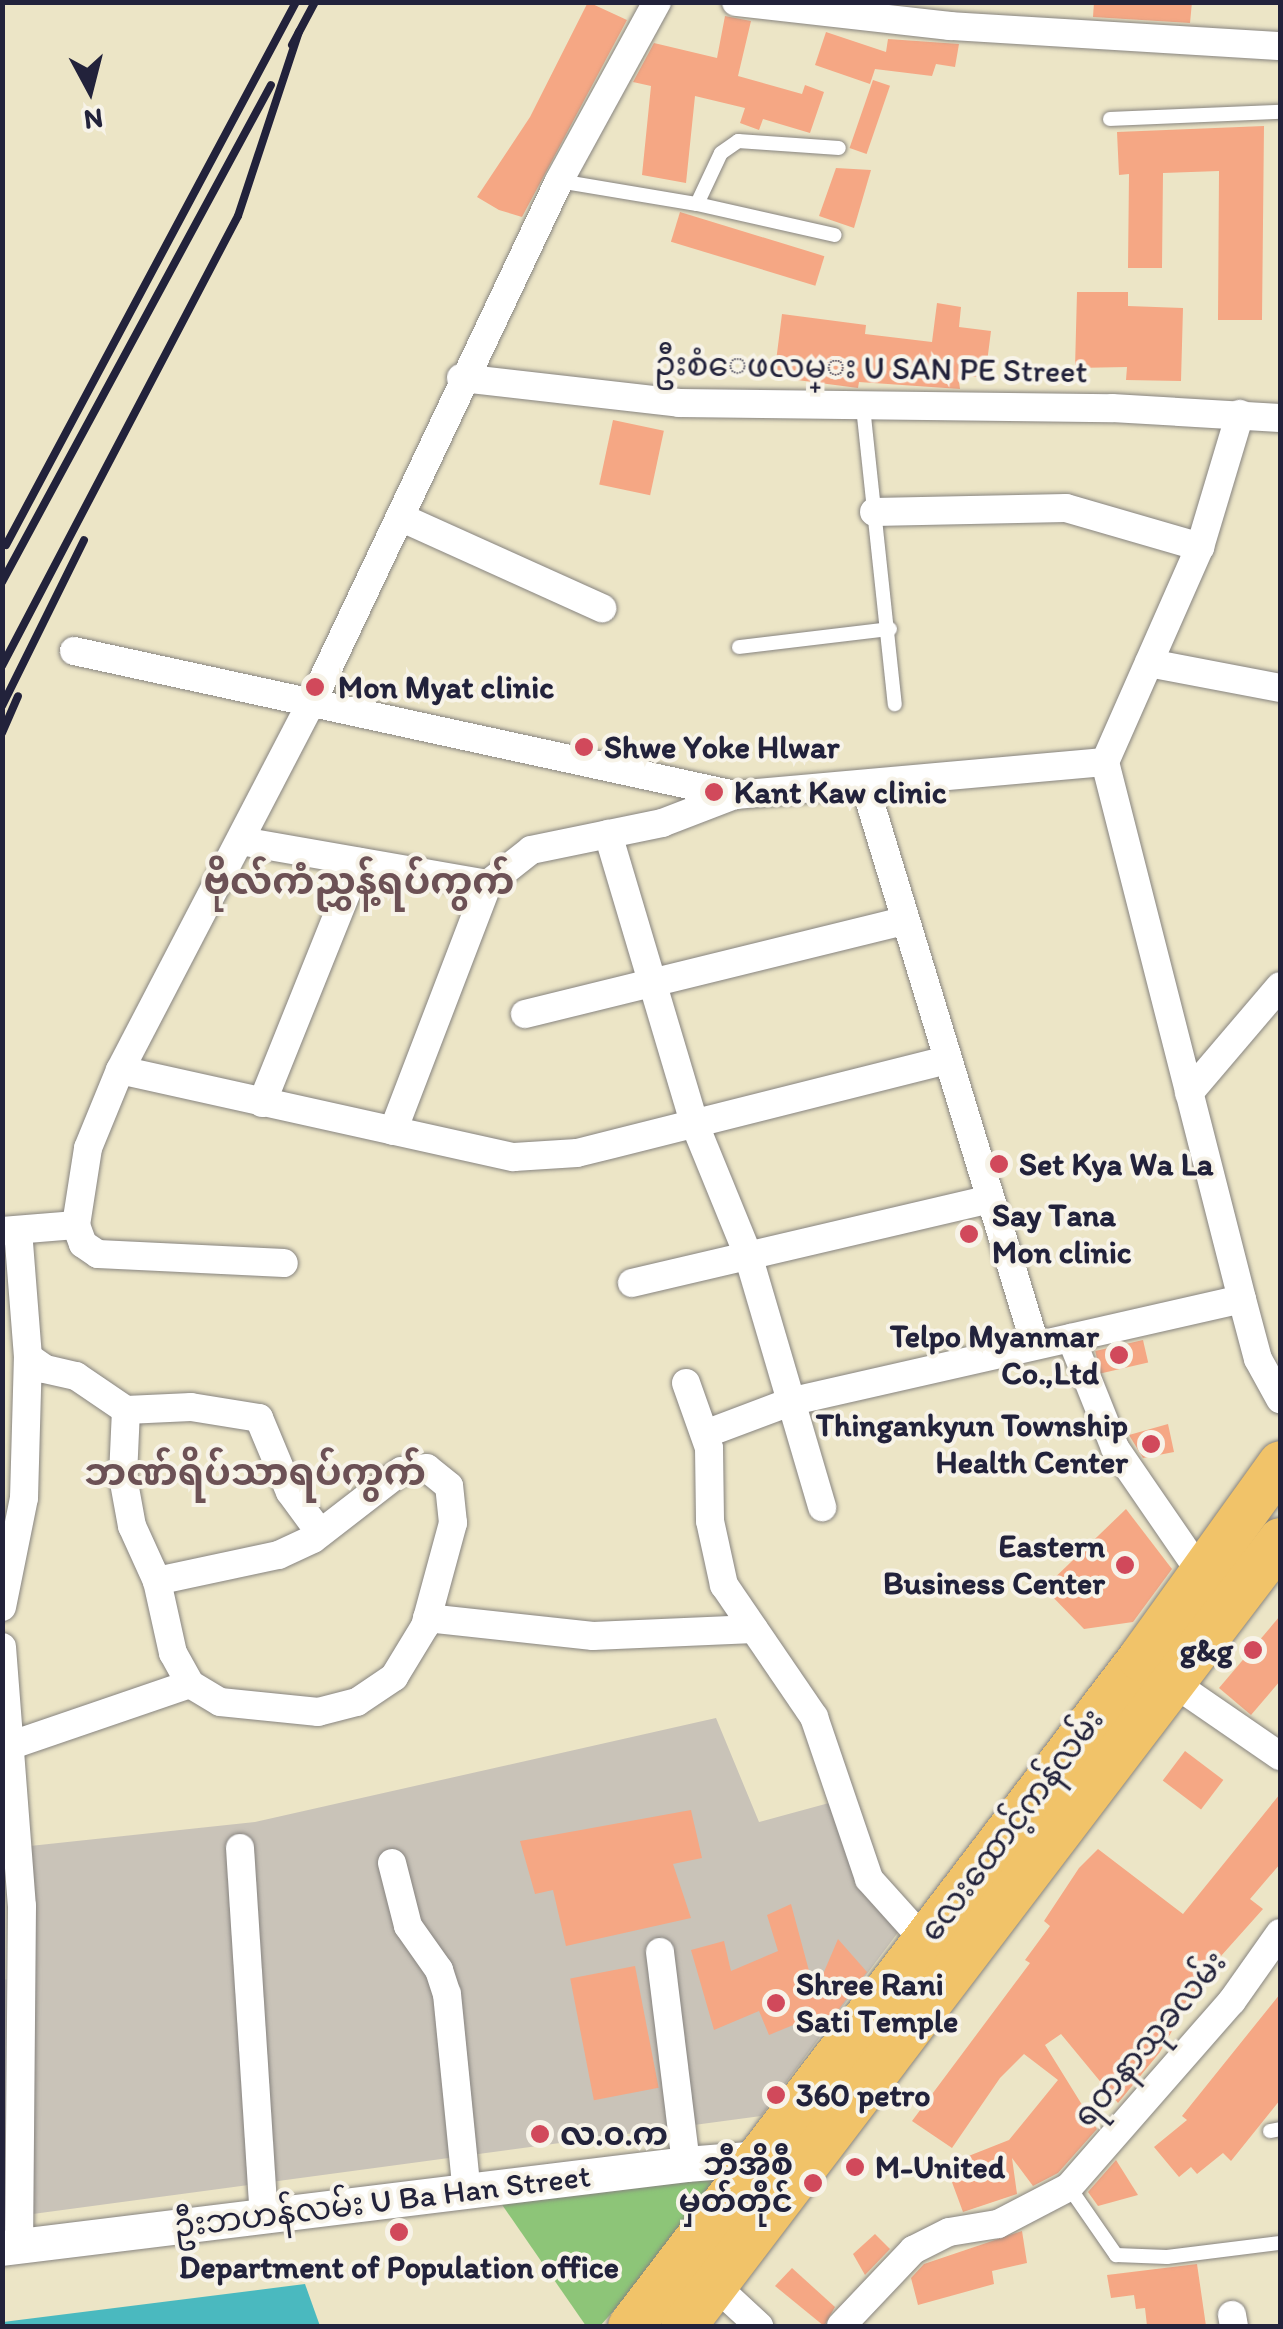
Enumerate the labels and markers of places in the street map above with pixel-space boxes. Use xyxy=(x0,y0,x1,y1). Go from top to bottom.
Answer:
place label: Mon Myat clinic xyxy=(338,668,554,706)
marker: Mon Myat clinic xyxy=(302,674,328,700)
place label: Shwe Yoke Hlwar xyxy=(604,728,837,766)
marker: Shwe Yoke Hlwar xyxy=(573,736,595,758)
place label: Kant Kaw clinic xyxy=(734,773,948,811)
marker: Kant Kaw clinic xyxy=(703,781,725,803)
place label: Set Kya Wa La xyxy=(1019,1145,1213,1183)
marker: Set Kya Wa La xyxy=(988,1153,1010,1175)
place label: Say Tana Mon clinic xyxy=(992,1197,1132,1272)
marker: Say Tana Mon clinic xyxy=(956,1221,982,1247)
place label: Telpo Myanmar Co.,Ltd xyxy=(892,1318,1099,1393)
marker: Telpo Myanmar Co.,Ltd xyxy=(1108,1344,1130,1366)
place label: Thingankyun Township Health Center xyxy=(817,1407,1128,1482)
marker: Thingankyun Township Health Center xyxy=(1138,1431,1164,1457)
place label: Eastern Business Center xyxy=(882,1528,1105,1603)
marker: Eastern Business Center xyxy=(1114,1554,1136,1576)
place label: g&g xyxy=(1180,1631,1233,1669)
marker: g&g xyxy=(1242,1639,1264,1661)
place label: Shree Rani Sati Temple xyxy=(796,1966,955,2041)
marker: Shree Rani Sati Temple xyxy=(765,1992,787,2014)
place label: 360 petro xyxy=(796,2076,930,2114)
marker: 360 petro xyxy=(765,2084,787,2106)
place label: လ.၀.က xyxy=(560,2115,668,2153)
marker: လ.၀.က xyxy=(529,2123,551,2145)
place label: ဘီအိုစီ မှတ်တိုင် xyxy=(679,2146,793,2221)
place label: M-United xyxy=(875,2148,1005,2186)
marker: M-United xyxy=(844,2156,866,2178)
marker: ဘီအိုစီ မှတ်တိုင် xyxy=(802,2172,824,2194)
marker: Department of Population office xyxy=(388,2221,410,2243)
place label: Department of Population office xyxy=(179,2248,619,2286)

